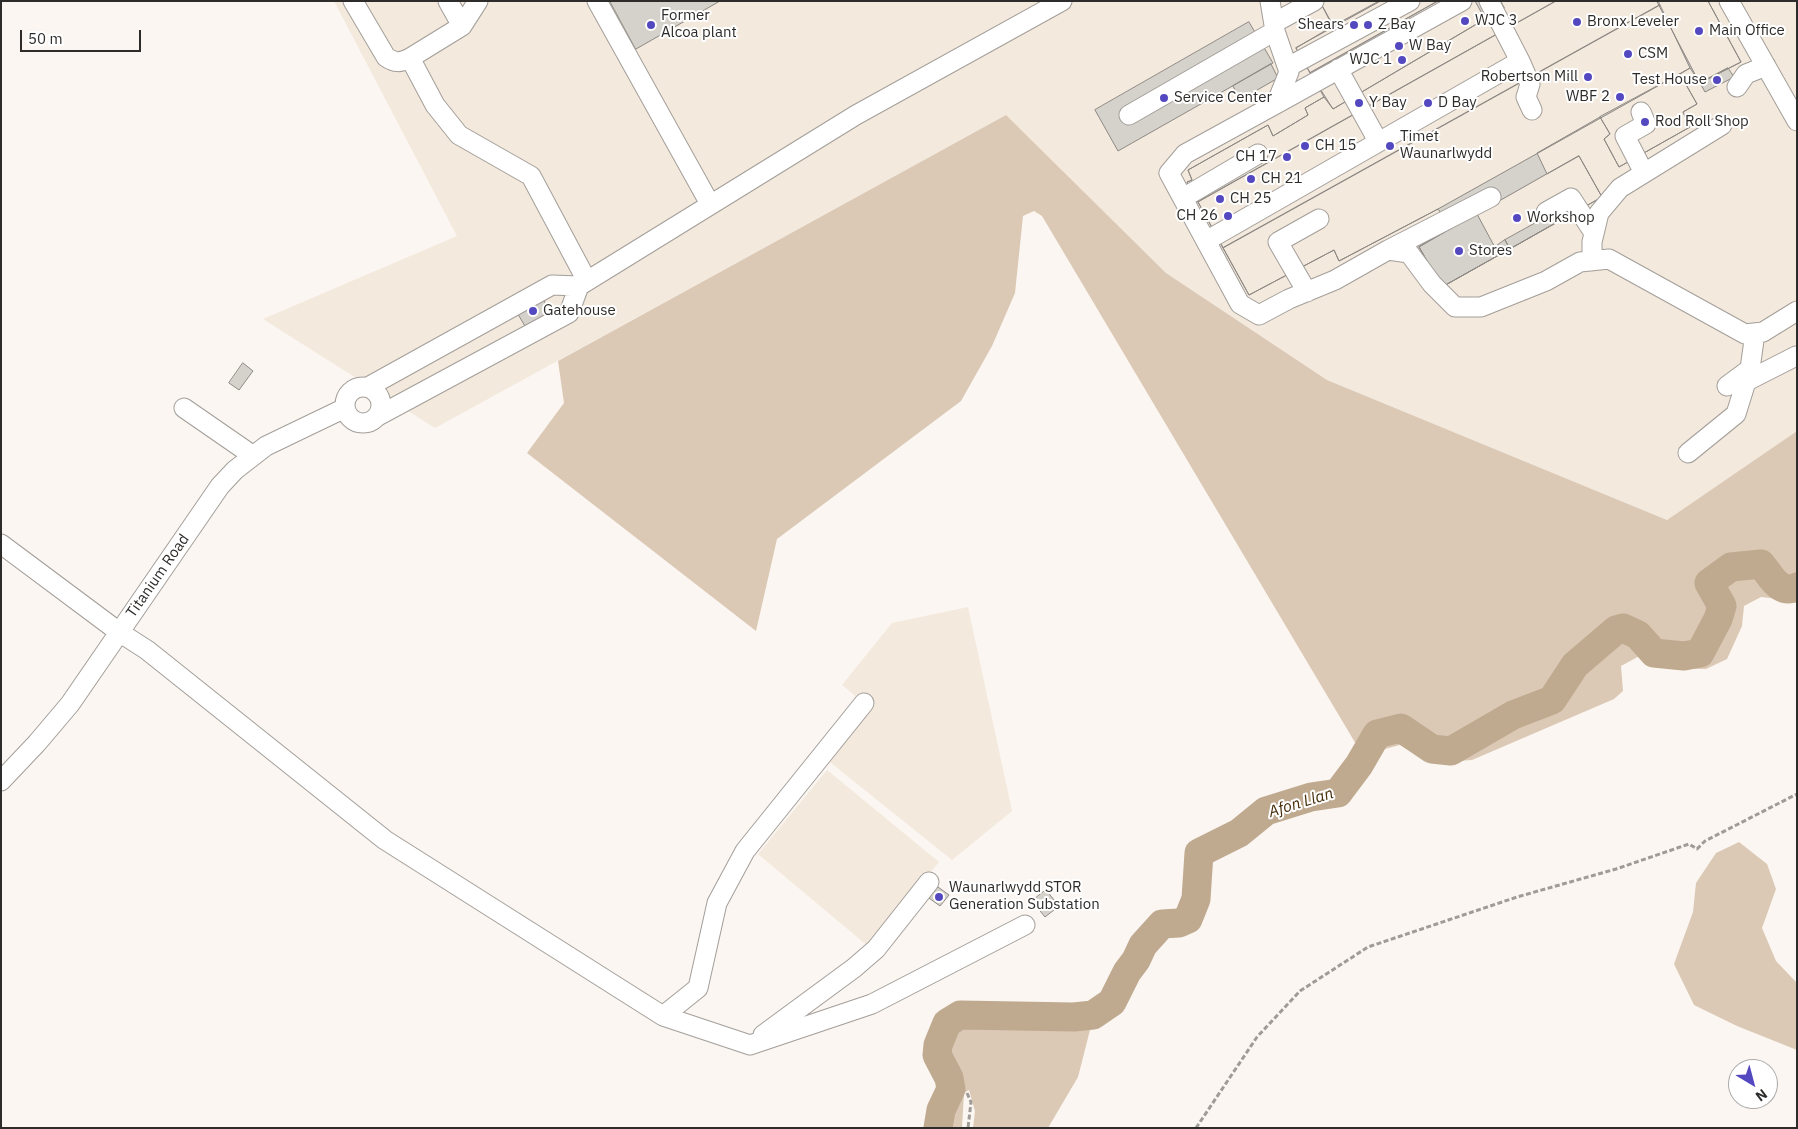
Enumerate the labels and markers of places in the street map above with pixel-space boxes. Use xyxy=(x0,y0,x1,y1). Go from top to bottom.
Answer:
place label: Former Alcoa plant xyxy=(661,7,737,42)
place label: WJC 3 xyxy=(1475,12,1518,30)
place label: Bronx Leveler xyxy=(1587,13,1679,31)
marker: WJC 3 xyxy=(1459,15,1471,27)
place label: Shears xyxy=(1298,16,1344,34)
place label: Z Bay xyxy=(1378,16,1415,34)
marker: Bronx Leveler xyxy=(1571,16,1583,28)
marker: Former Alcoa plant xyxy=(645,19,657,31)
marker: Shears xyxy=(1348,19,1360,31)
marker: Z Bay xyxy=(1362,19,1374,31)
place label: Main Office xyxy=(1709,22,1785,40)
marker: Main Office xyxy=(1693,25,1705,37)
place label: W Bay xyxy=(1409,37,1451,55)
marker: W Bay xyxy=(1393,40,1405,52)
place label: CSM xyxy=(1638,45,1668,63)
marker: CSM xyxy=(1622,48,1634,60)
place label: WJC 1 xyxy=(1349,51,1392,69)
marker: WJC 1 xyxy=(1396,54,1408,66)
place label: Robertson Mill xyxy=(1481,68,1578,86)
marker: Robertson Mill xyxy=(1582,71,1594,83)
place label: Test House xyxy=(1632,71,1707,89)
marker: Test House xyxy=(1711,74,1723,86)
place label: WBF 2 xyxy=(1566,88,1610,106)
place label: Service Center xyxy=(1174,89,1272,107)
marker: WBF 2 xyxy=(1614,91,1626,103)
marker: Service Center xyxy=(1158,92,1170,104)
place label: Y Bay xyxy=(1369,94,1407,112)
place label: D Bay xyxy=(1438,94,1477,112)
marker: Y Bay xyxy=(1353,97,1365,109)
marker: D Bay xyxy=(1422,97,1434,109)
place label: Rod Roll Shop xyxy=(1655,113,1749,131)
marker: Rod Roll Shop xyxy=(1639,116,1651,128)
place label: Timet Waunarlwydd xyxy=(1400,128,1492,163)
place label: CH 15 xyxy=(1315,137,1356,155)
marker: CH 15 xyxy=(1299,140,1311,152)
marker: Timet Waunarlwydd xyxy=(1384,140,1396,152)
place label: CH 17 xyxy=(1236,148,1277,166)
marker: CH 17 xyxy=(1281,151,1293,163)
place label: CH 21 xyxy=(1261,170,1302,188)
marker: CH 21 xyxy=(1245,173,1257,185)
place label: CH 25 xyxy=(1230,190,1271,208)
marker: CH 25 xyxy=(1214,193,1226,205)
place label: CH 26 xyxy=(1177,207,1218,225)
place label: Workshop xyxy=(1527,209,1595,227)
marker: CH 26 xyxy=(1222,210,1234,222)
marker: Workshop xyxy=(1511,212,1523,224)
place label: Stores xyxy=(1469,242,1512,260)
marker: Stores xyxy=(1453,245,1465,257)
place label: Gatehouse xyxy=(543,302,616,320)
marker: Gatehouse xyxy=(527,305,539,317)
place label: Waunarlwydd STOR Generation Substation xyxy=(949,879,1100,914)
marker: Waunarlwydd STOR Generation Substation xyxy=(933,891,945,903)

